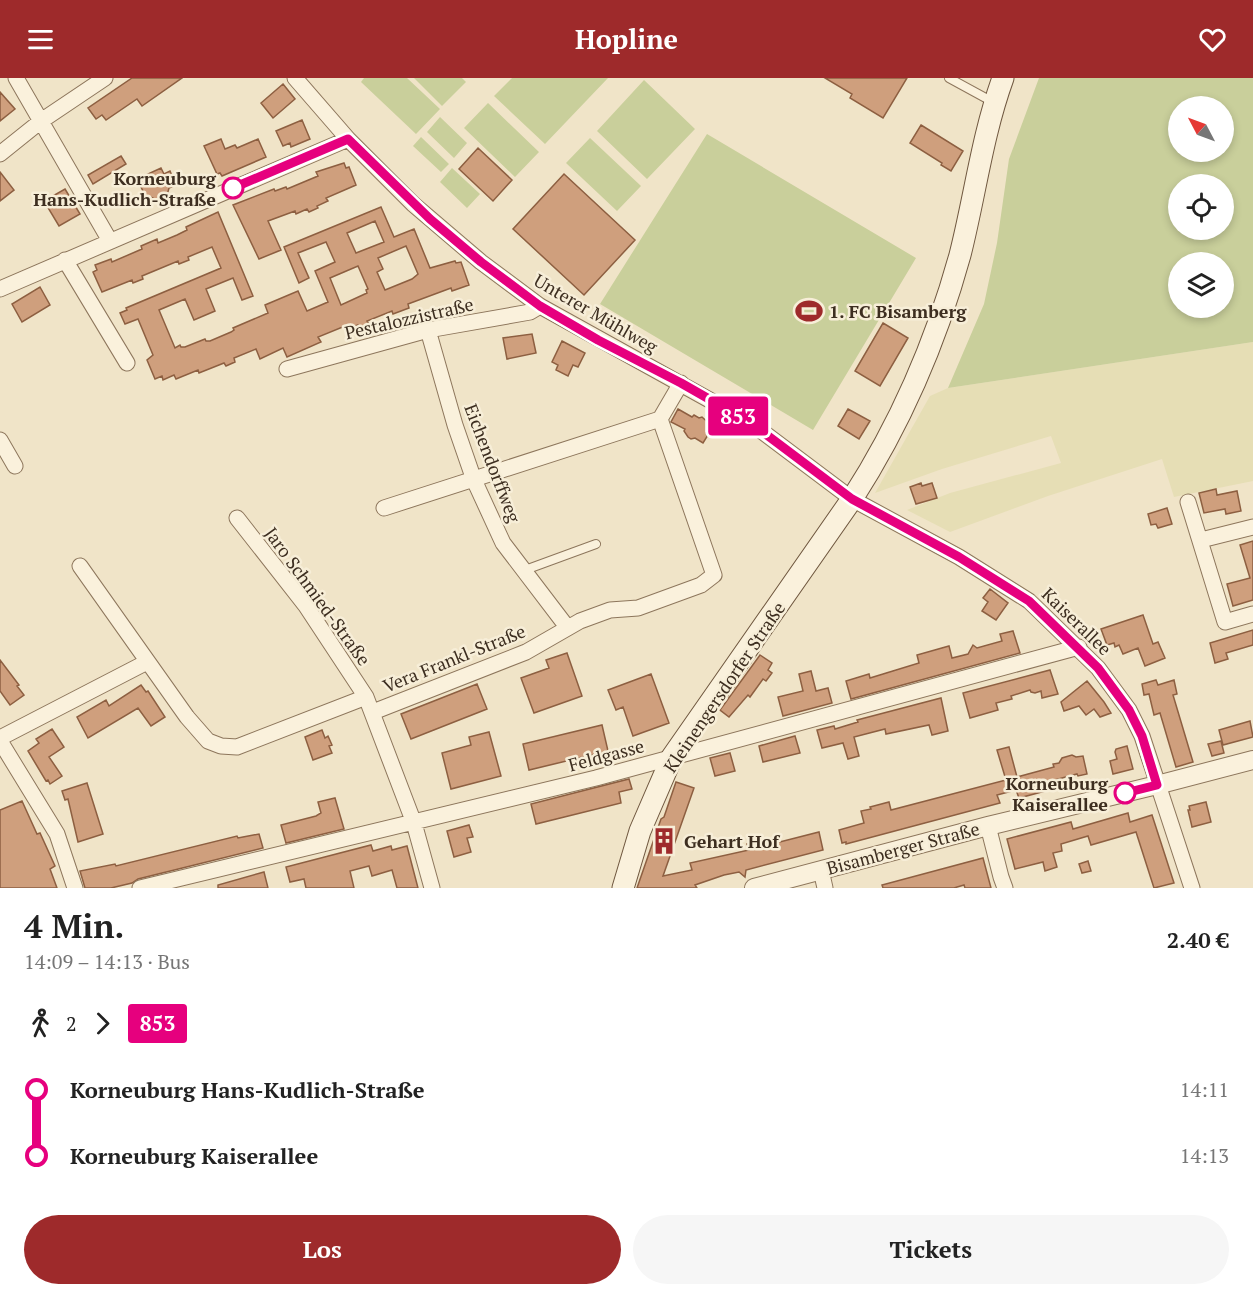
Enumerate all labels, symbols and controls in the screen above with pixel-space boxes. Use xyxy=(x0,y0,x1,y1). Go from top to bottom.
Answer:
text: Hopline xyxy=(575,21,678,57)
icon: menu xyxy=(24,23,57,56)
icon: heart xyxy=(1196,23,1229,56)
north arrow xyxy=(1168,96,1234,162)
map controls xyxy=(1168,96,1234,318)
place label: Korneuburg Hans-Kudlich-Straße xyxy=(33,166,217,211)
button: locate xyxy=(1168,174,1234,240)
marker: Korneuburg Hans-Kudlich-Straße xyxy=(222,177,244,199)
button: layers xyxy=(1168,252,1234,318)
street label: Unterer Mühlweg xyxy=(530,268,663,358)
street label: Pestalozzistraße xyxy=(342,292,476,344)
sports icon: 1. FC Bisamberg xyxy=(794,296,824,326)
place label: 1. FC Bisamberg xyxy=(829,299,967,323)
line badge: 853 xyxy=(704,396,772,436)
street label: Eichendorffweg xyxy=(459,400,527,526)
text: 853 xyxy=(720,402,756,430)
street label: Jaro Schmied-Straße xyxy=(260,522,376,670)
street label: Kaiserallee xyxy=(1037,582,1117,660)
street label: Kleinengersdorfer Straße xyxy=(658,597,790,777)
street label: Vera Frankl-Straße xyxy=(379,618,529,698)
street label: Feldgasse xyxy=(565,733,647,777)
place label: Korneuburg Kaiserallee xyxy=(1005,771,1109,816)
marker: Korneuburg Kaiserallee xyxy=(1114,782,1136,804)
street label: Bisamberger Straße xyxy=(824,816,982,880)
building icon: Gehart Hof xyxy=(649,826,679,856)
place label: Gehart Hof xyxy=(684,829,780,853)
text: 4 Min. xyxy=(24,904,124,947)
text: 2.40 € xyxy=(1167,925,1229,954)
text: 14:09 – 14:13 · Bus xyxy=(24,948,190,975)
icon: walk xyxy=(24,1007,57,1040)
icon: forward xyxy=(86,1007,119,1040)
text: 853 xyxy=(140,1009,175,1037)
text: 2 xyxy=(66,1010,77,1037)
text: Korneuburg Hans-Kudlich-Straße xyxy=(70,1075,425,1104)
text: 14:11 xyxy=(1180,1076,1229,1103)
text: Korneuburg Kaiserallee xyxy=(70,1141,318,1170)
text: 14:13 xyxy=(1180,1142,1229,1169)
button: Los xyxy=(24,1215,621,1284)
button: Tickets xyxy=(633,1215,1229,1284)

